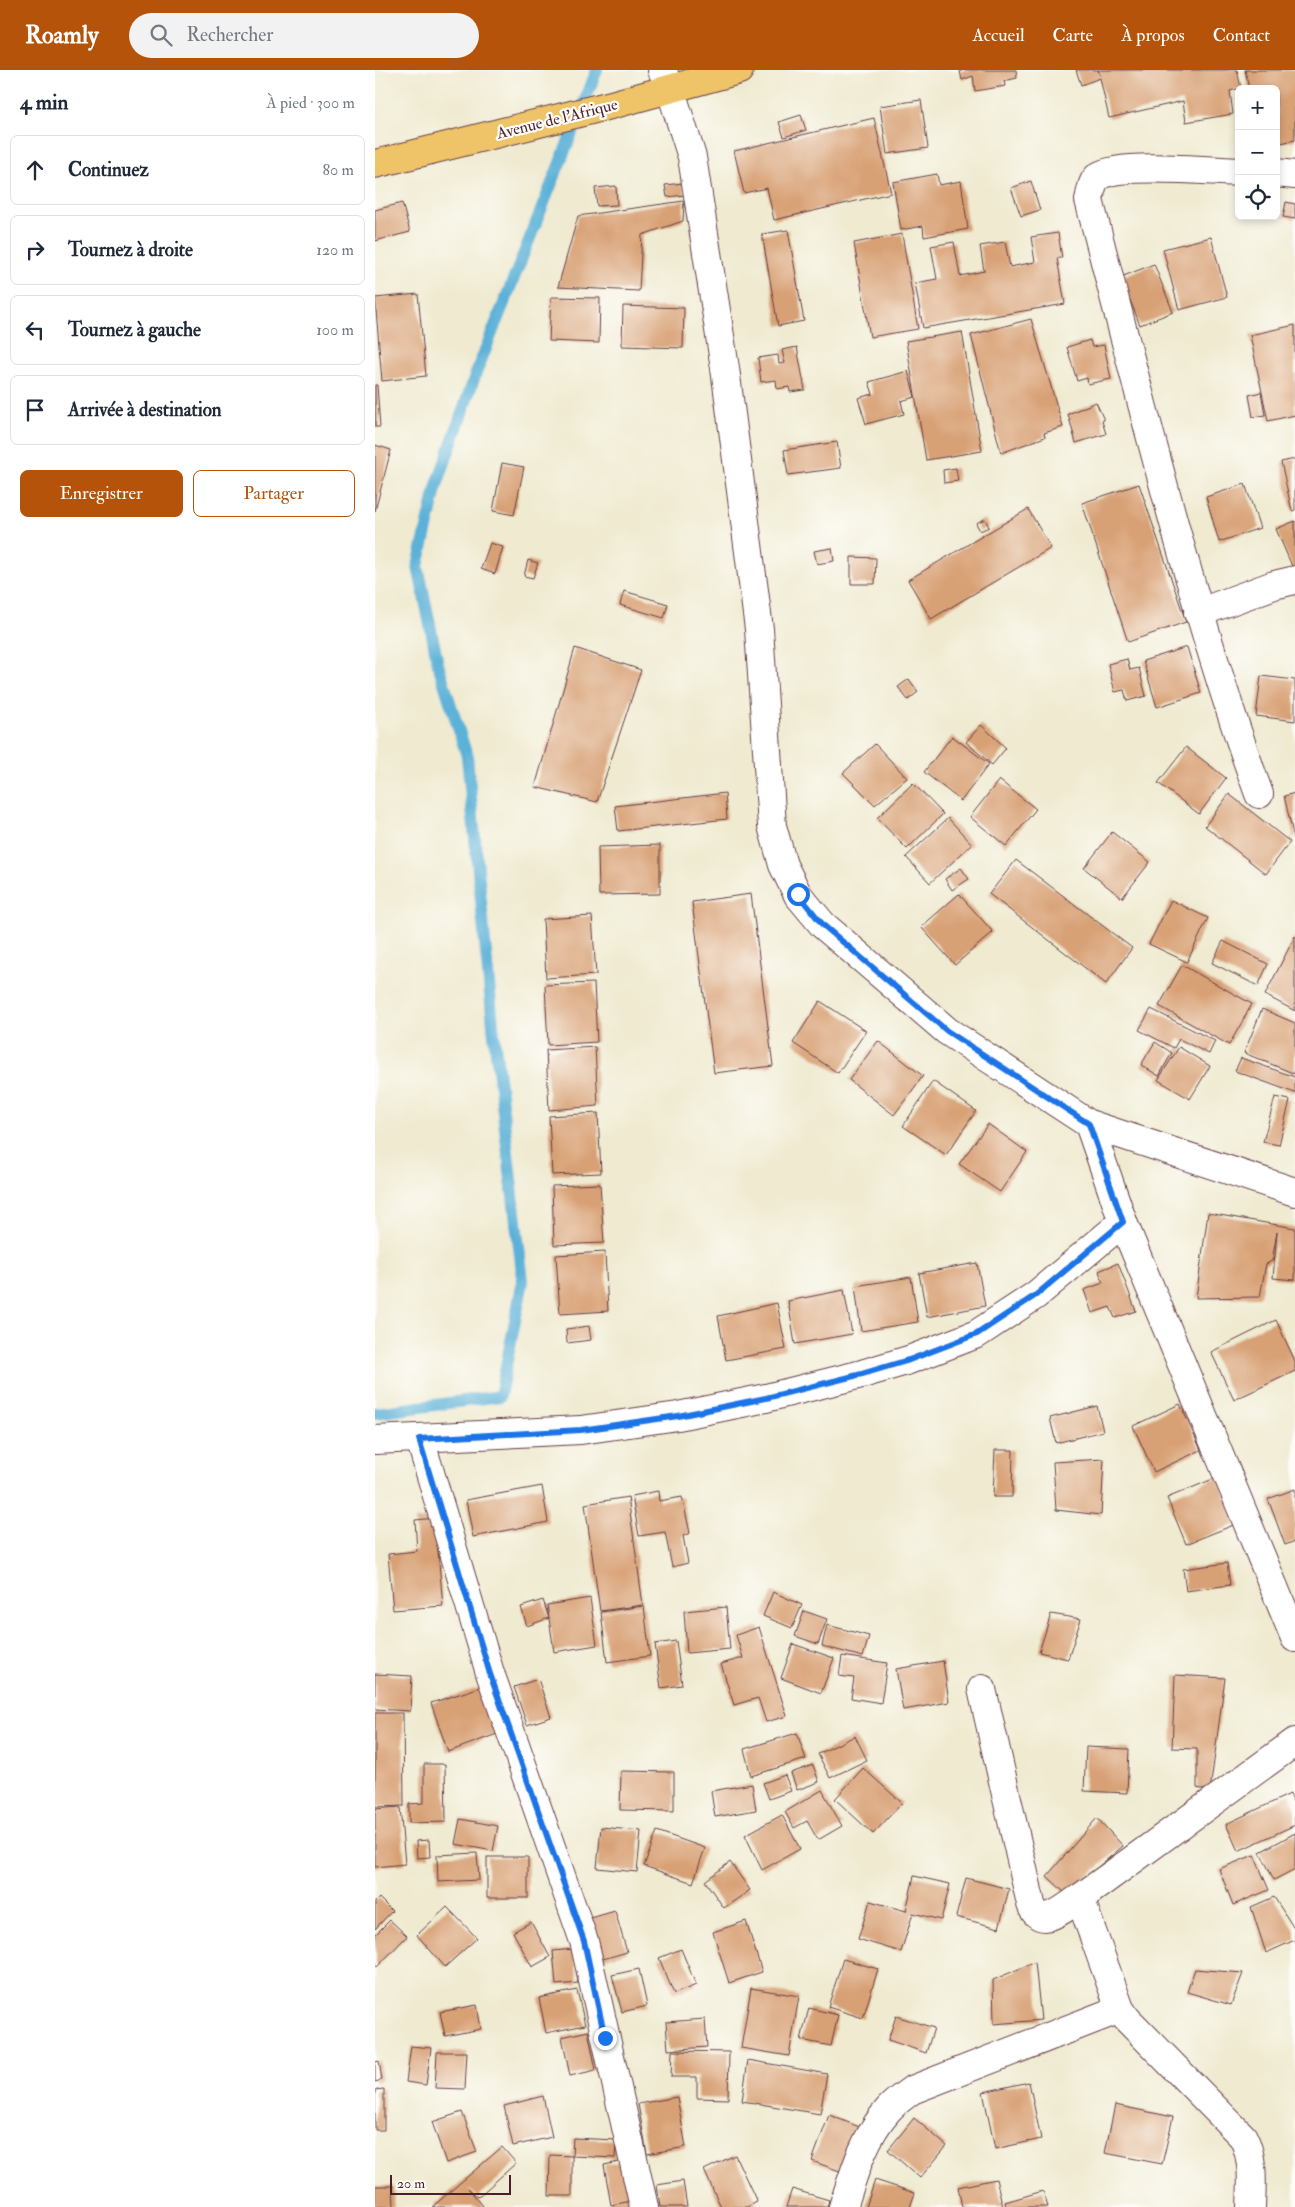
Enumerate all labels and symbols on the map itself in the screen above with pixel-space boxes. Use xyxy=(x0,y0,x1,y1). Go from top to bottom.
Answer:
street label: Avenue de l'Afrique xyxy=(494,94,620,144)
route start xyxy=(787,883,810,906)
route end xyxy=(594,2027,617,2050)
scale bar xyxy=(390,2172,511,2195)

